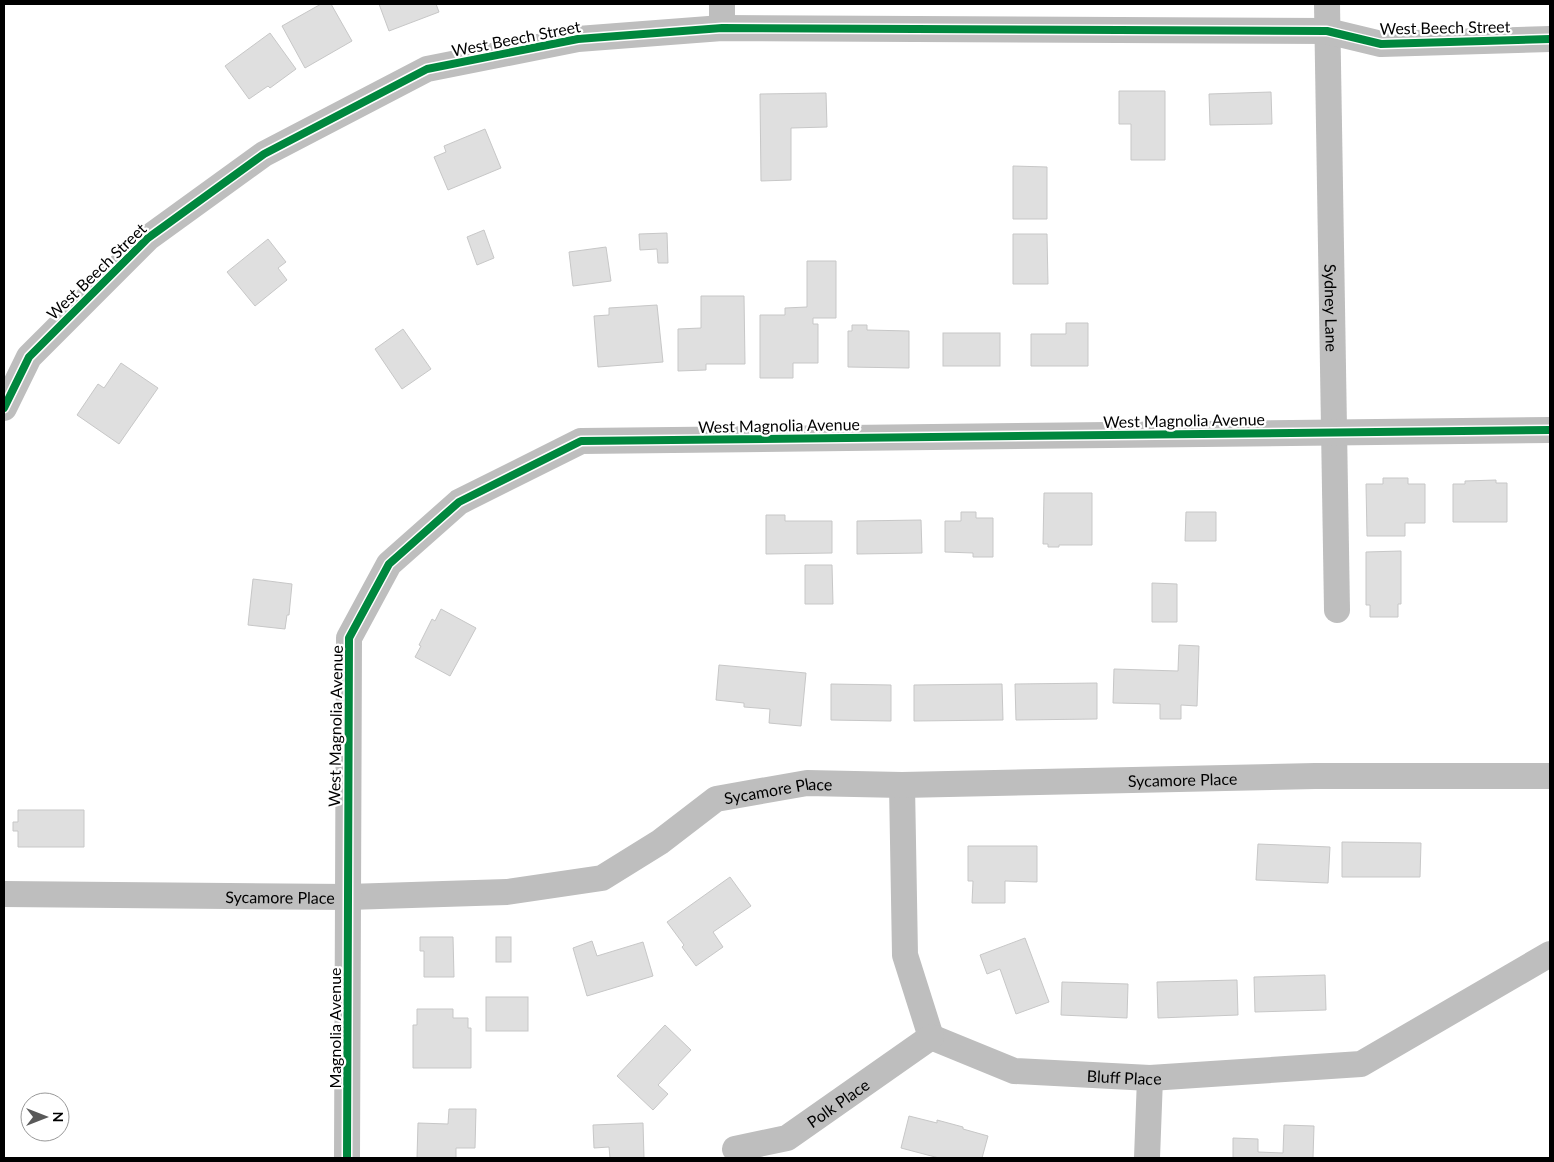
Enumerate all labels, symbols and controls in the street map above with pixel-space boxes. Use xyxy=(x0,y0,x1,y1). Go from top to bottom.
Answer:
street label: West Beech Street xyxy=(450,16,582,60)
street label: West Beech Street xyxy=(1379,16,1511,38)
street label: West Beech Street xyxy=(42,219,150,323)
street label: Sydney Lane xyxy=(1322,264,1342,352)
street label: West Magnolia Avenue xyxy=(1103,409,1265,431)
street label: West Magnolia Avenue xyxy=(698,414,860,436)
street label: West Magnolia Avenue xyxy=(324,645,346,807)
street label: Sycamore Place xyxy=(1128,768,1237,790)
street label: Sycamore Place xyxy=(723,773,833,807)
street label: Sycamore Place xyxy=(225,886,335,906)
street label: Magnolia Avenue xyxy=(325,968,344,1088)
street label: Bluff Place xyxy=(1086,1065,1162,1088)
street label: Polk Place xyxy=(803,1074,872,1131)
north arrow xyxy=(20,1092,70,1142)
text: N xyxy=(50,1112,67,1122)

